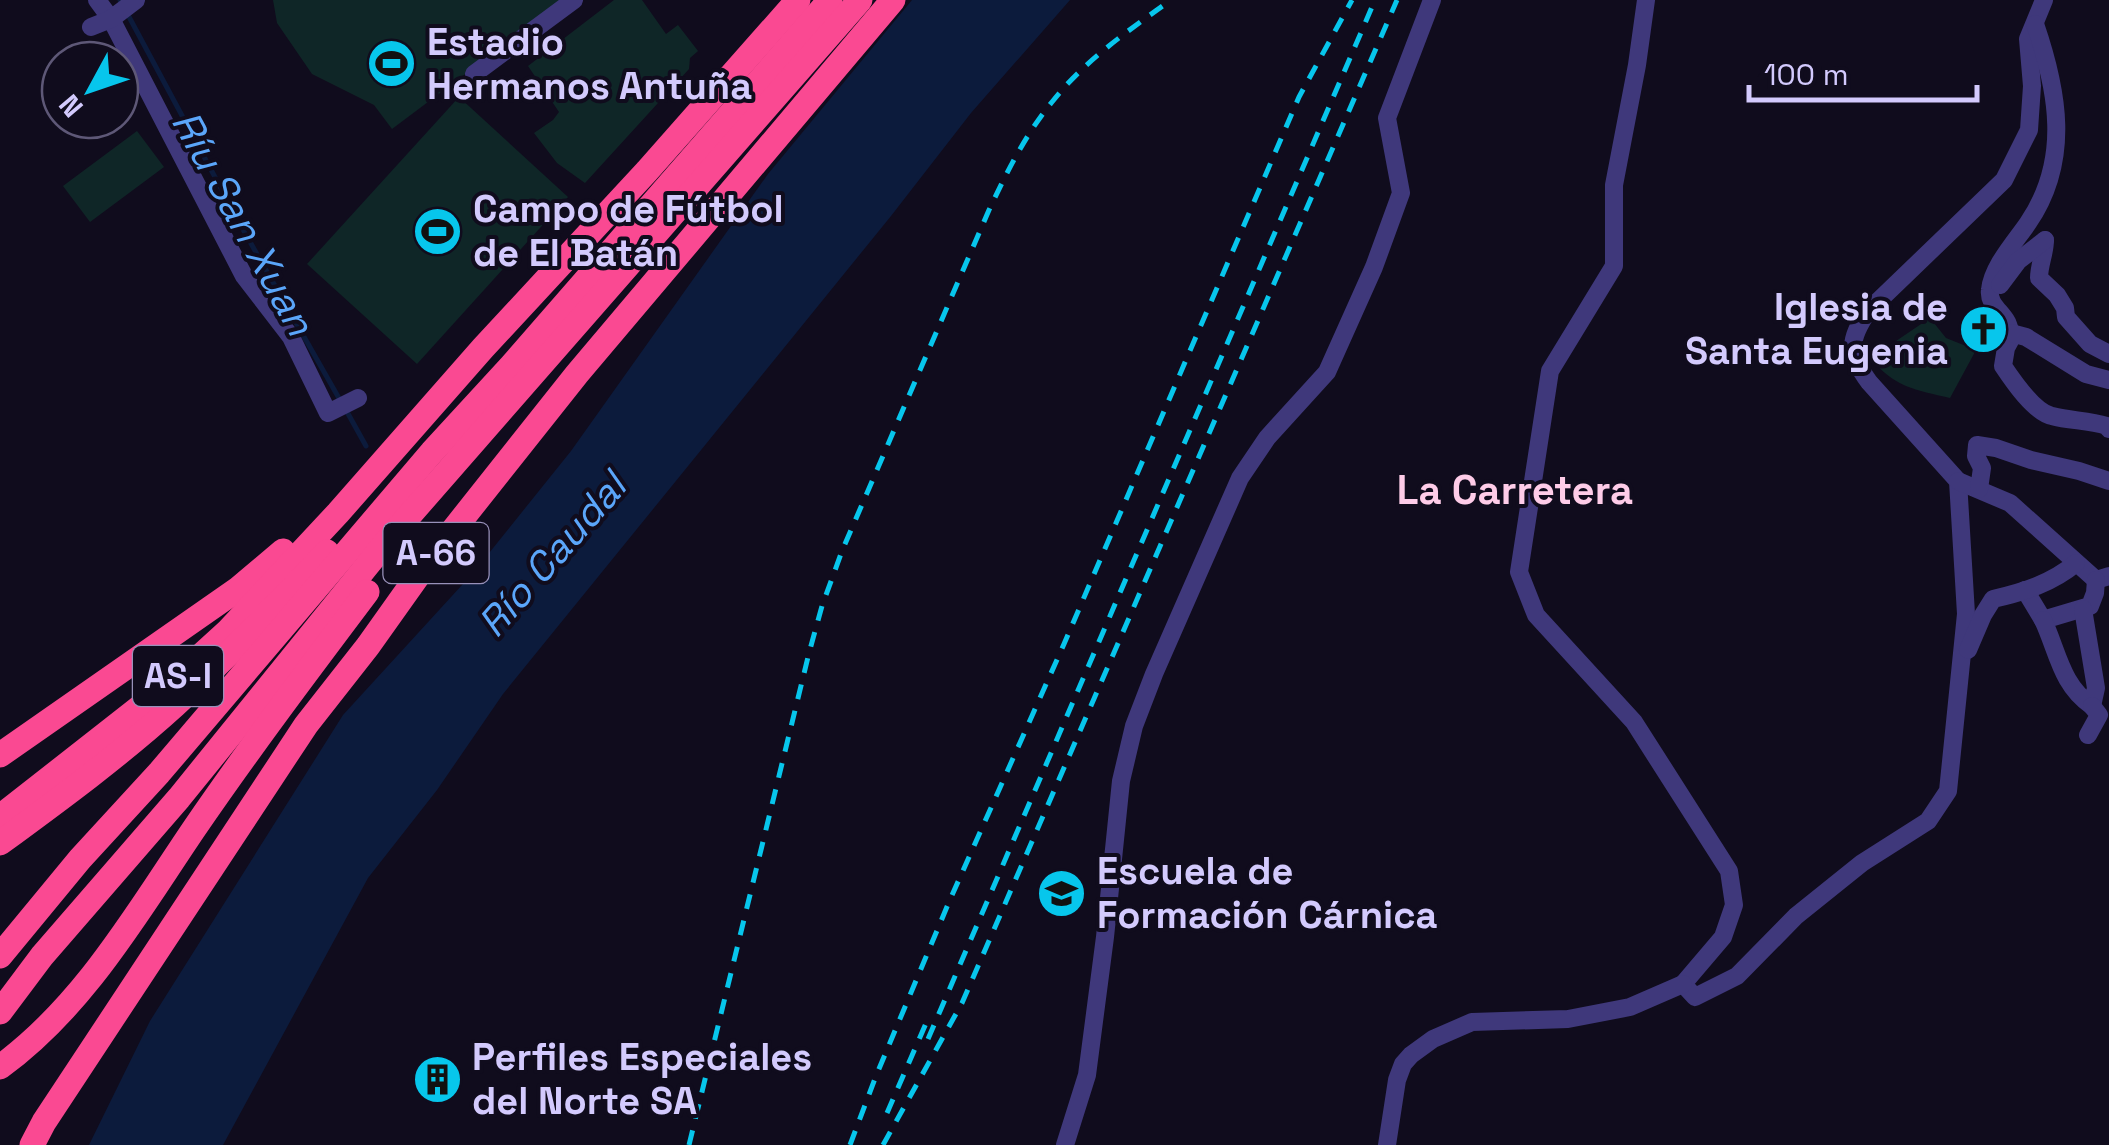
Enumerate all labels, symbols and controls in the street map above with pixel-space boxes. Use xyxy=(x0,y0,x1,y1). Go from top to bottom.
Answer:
place label: Estadio Hermanos Antuña xyxy=(427,18,752,110)
sports icon: Estadio Hermanos Antuña xyxy=(366,38,418,90)
north arrow xyxy=(40,40,140,140)
scale bar xyxy=(1749,40,1976,102)
text: 100 m xyxy=(1764,55,1849,94)
text: N xyxy=(51,87,91,125)
water label: Ríu San Xuan xyxy=(160,102,326,346)
place label: Campo de Fútbol de El Batán xyxy=(473,185,784,277)
sports icon: Campo de Fútbol de El Batán xyxy=(412,205,464,257)
place label: Iglesia de Santa Eugenia xyxy=(1685,283,1948,375)
church icon: Iglesia de Santa Eugenia xyxy=(1957,303,2009,355)
water label: Río Caudal xyxy=(467,459,640,648)
district label: La Carretera xyxy=(1397,465,1633,516)
road number: A-66 xyxy=(384,523,488,583)
road number: AS-I xyxy=(133,646,223,706)
place label: Escuela de Formación Cárnica xyxy=(1097,847,1437,939)
school or university icon: Escuela de Formación Cárnica xyxy=(1036,867,1088,919)
place label: Perfiles Especiales del Norte SA xyxy=(472,1033,812,1125)
building icon: Perfiles Especiales del Norte SA xyxy=(411,1053,463,1105)

